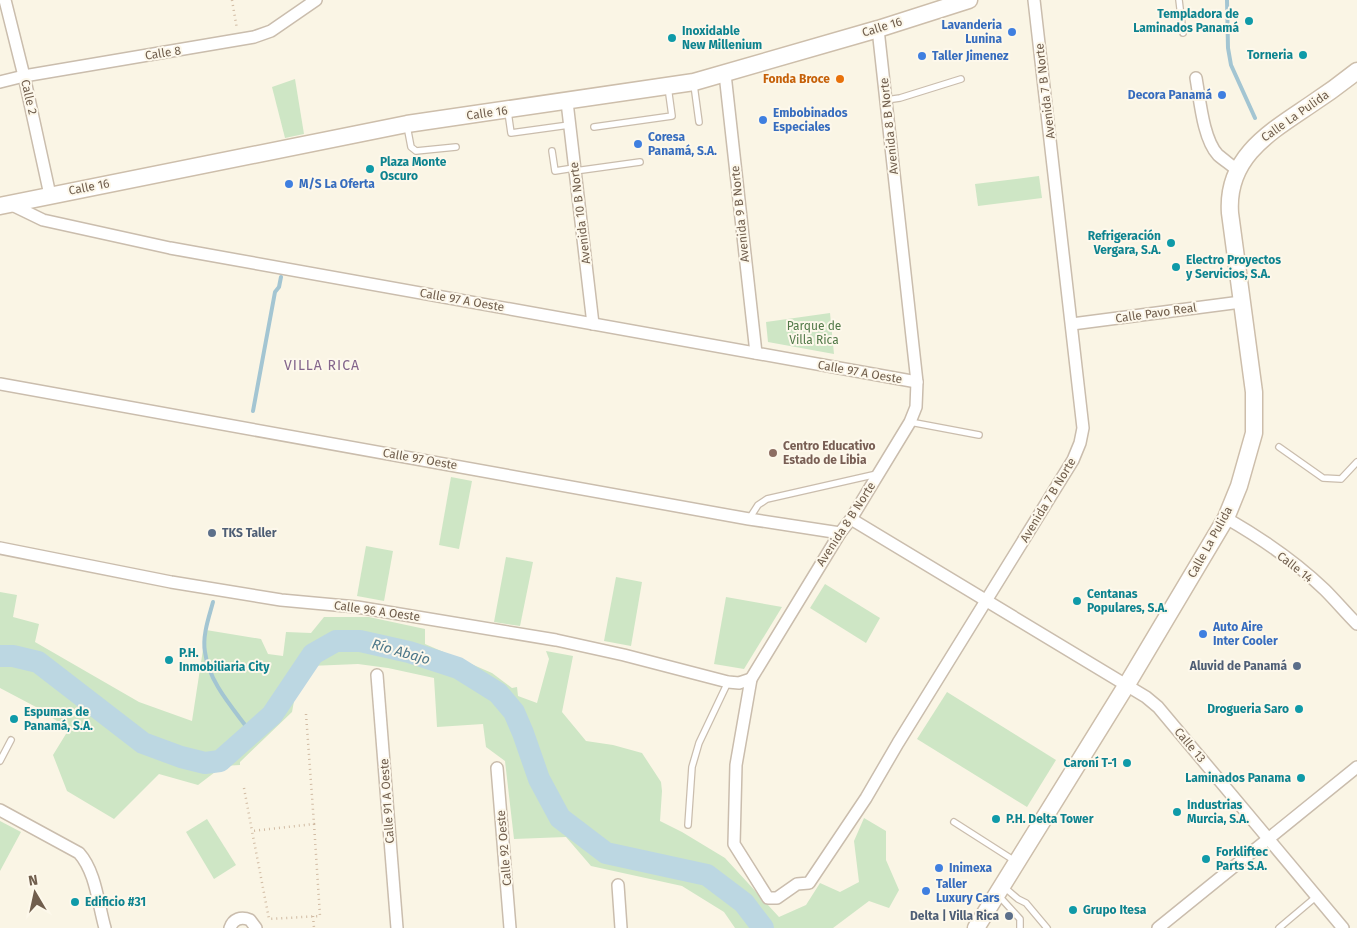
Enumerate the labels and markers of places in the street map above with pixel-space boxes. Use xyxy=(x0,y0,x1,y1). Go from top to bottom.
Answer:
place label: Templadora de Laminados Panamá xyxy=(1133,7,1239,35)
marker: Templadora de Laminados Panamá xyxy=(1243,15,1255,27)
place label: Lavanderia Lunina xyxy=(942,18,1002,46)
place label: Inoxidable New Millenium xyxy=(682,24,762,52)
marker: Lavanderia Lunina xyxy=(1006,26,1018,38)
marker: Inoxidable New Millenium xyxy=(666,32,678,44)
place label: Torneria xyxy=(1247,48,1293,62)
place label: Taller Jimenez xyxy=(932,49,1009,63)
marker: Torneria xyxy=(1297,49,1309,61)
marker: Taller Jimenez xyxy=(916,50,928,62)
place label: Fonda Broce xyxy=(763,72,830,86)
marker: Fonda Broce xyxy=(834,73,846,85)
place label: Decora Panamá xyxy=(1128,88,1212,102)
marker: Decora Panamá xyxy=(1216,89,1228,101)
place label: Embobinados Especiales xyxy=(773,106,848,134)
marker: Embobinados Especiales xyxy=(757,114,769,126)
place label: Coresa Panamá, S.A. xyxy=(648,130,717,158)
marker: Coresa Panamá, S.A. xyxy=(632,138,644,150)
place label: Plaza Monte Oscuro xyxy=(380,155,447,183)
marker: Plaza Monte Oscuro xyxy=(364,163,376,175)
place label: M/S La Oferta xyxy=(299,177,375,191)
marker: M/S La Oferta xyxy=(283,178,295,190)
place label: Refrigeración Vergara, S.A. xyxy=(1088,229,1161,257)
marker: Refrigeración Vergara, S.A. xyxy=(1165,237,1177,249)
place label: Electro Proyectos y Servicios, S.A. xyxy=(1185,253,1281,281)
marker: Electro Proyectos y Servicios, S.A. xyxy=(1170,261,1182,273)
place label: Centro Educativo Estado de Libia xyxy=(783,439,876,467)
marker: Centro Educativo Estado de Libia xyxy=(767,447,779,459)
place label: TKS Taller xyxy=(222,526,277,540)
marker: TKS Taller xyxy=(206,527,218,539)
place label: Centanas Populares, S.A. xyxy=(1087,587,1168,615)
marker: Centanas Populares, S.A. xyxy=(1071,595,1083,607)
place label: Auto Aire Inter Cooler xyxy=(1212,620,1278,648)
marker: Auto Aire Inter Cooler xyxy=(1197,628,1209,640)
place label: P.H. Inmobiliaria City xyxy=(179,646,270,674)
marker: P.H. Inmobiliaria City xyxy=(163,654,175,666)
place label: Aluvid de Panamá xyxy=(1189,659,1287,673)
marker: Aluvid de Panamá xyxy=(1291,660,1303,672)
place label: Drogueria Saro xyxy=(1207,702,1289,716)
marker: Drogueria Saro xyxy=(1293,703,1305,715)
place label: Espumas de Panamá, S.A. xyxy=(24,705,93,733)
marker: Espumas de Panamá, S.A. xyxy=(8,713,20,725)
place label: Caroní T-1 xyxy=(1064,756,1117,770)
marker: Caroní T-1 xyxy=(1121,757,1133,769)
place label: Laminados Panama xyxy=(1185,771,1291,785)
marker: Laminados Panama xyxy=(1295,772,1307,784)
place label: Industrias Murcia, S.A. xyxy=(1187,798,1249,826)
marker: Industrias Murcia, S.A. xyxy=(1171,806,1183,818)
place label: P.H. Delta Tower xyxy=(1006,812,1094,826)
marker: P.H. Delta Tower xyxy=(990,813,1002,825)
place label: Forkliftec Parts S.A. xyxy=(1216,845,1268,873)
marker: Forkliftec Parts S.A. xyxy=(1200,853,1212,865)
place label: Inimexa xyxy=(949,861,992,875)
marker: Inimexa xyxy=(933,862,945,874)
place label: Taller Luxury Cars xyxy=(936,877,1000,905)
marker: Taller Luxury Cars xyxy=(920,885,932,897)
place label: Edificio #31 xyxy=(85,895,146,909)
marker: Edificio #31 xyxy=(69,896,81,908)
place label: Grupo Itesa xyxy=(1083,903,1147,917)
marker: Grupo Itesa xyxy=(1067,904,1079,916)
place label: Delta | Villa Rica xyxy=(910,909,999,923)
marker: Delta | Villa Rica xyxy=(1003,910,1015,922)

